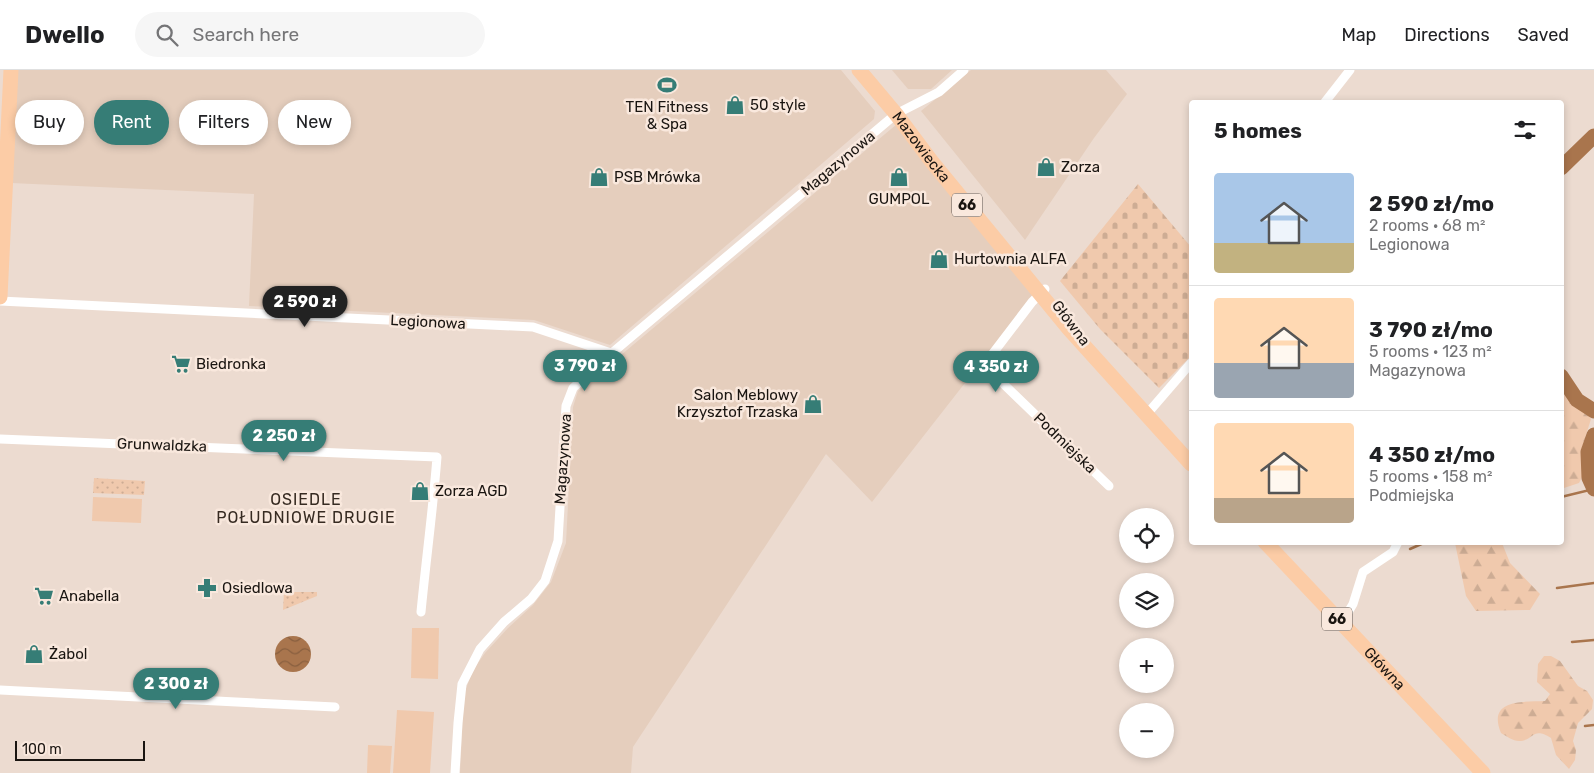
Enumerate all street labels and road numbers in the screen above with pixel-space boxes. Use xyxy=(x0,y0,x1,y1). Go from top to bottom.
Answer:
street label: Mazowiecka xyxy=(888,108,954,186)
street label: Magazynowa xyxy=(797,127,879,199)
road number: 66 xyxy=(952,194,982,216)
street label: Główna xyxy=(1048,297,1094,349)
street label: Legionowa xyxy=(390,311,466,333)
street label: Podmiejska xyxy=(1030,409,1100,477)
street label: Magazynowa xyxy=(551,413,575,505)
street label: Grunwaldzka xyxy=(117,434,207,456)
road number: 66 xyxy=(1322,608,1352,630)
street label: Główna xyxy=(1360,643,1409,694)

